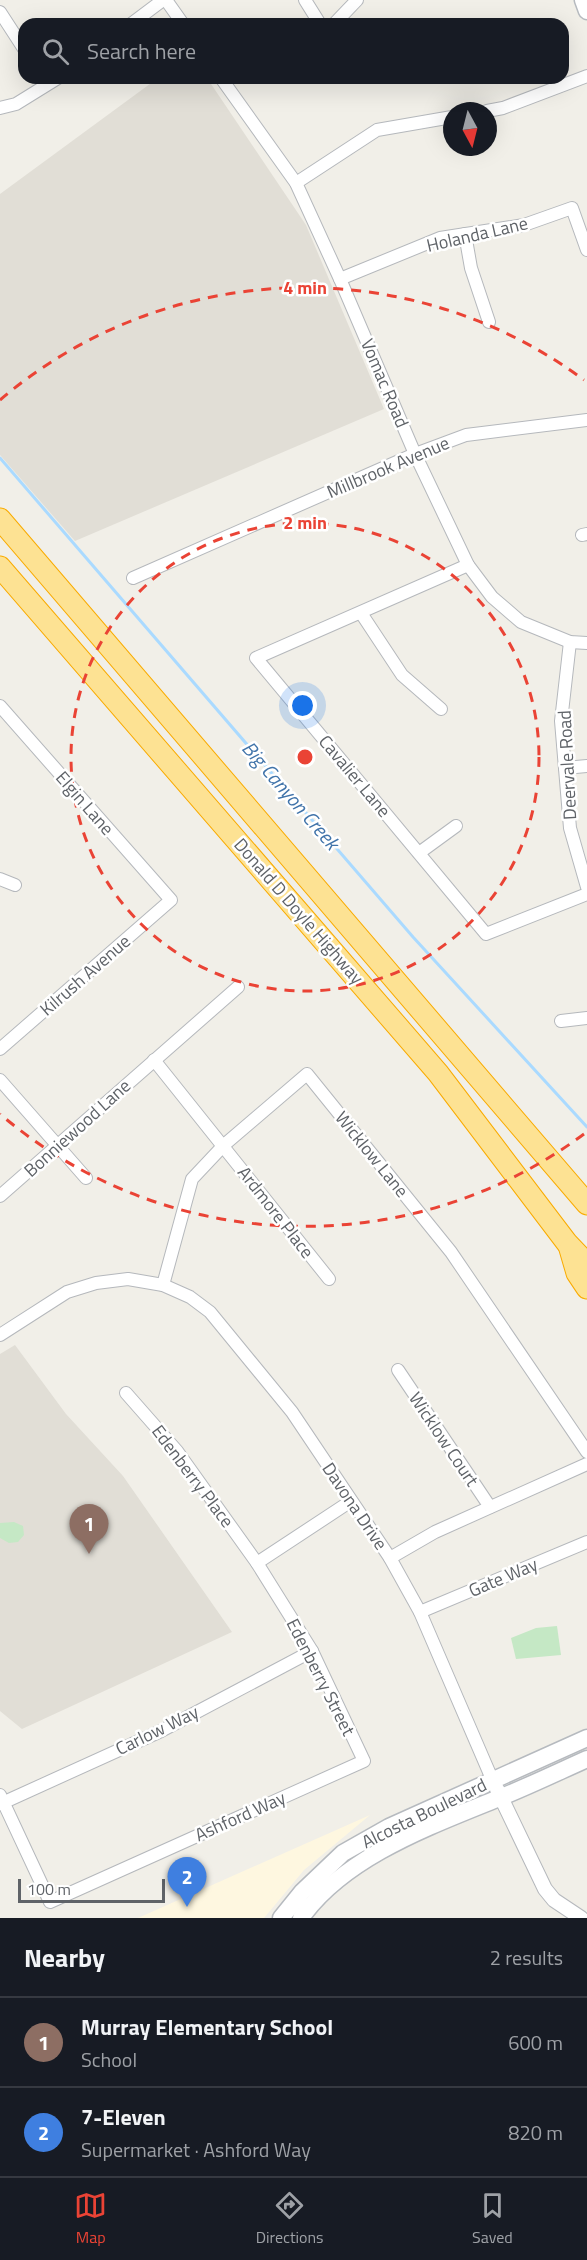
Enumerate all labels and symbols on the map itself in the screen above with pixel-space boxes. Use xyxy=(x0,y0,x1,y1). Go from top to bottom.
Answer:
north arrow xyxy=(443,102,497,156)
street label: Holanda Lane xyxy=(424,209,530,259)
text: 4 min xyxy=(283,274,327,301)
street label: Vomac Road xyxy=(354,334,416,432)
street label: Millbrook Avenue xyxy=(323,429,453,505)
text: 2 min xyxy=(283,509,327,536)
your location xyxy=(288,691,317,720)
street label: Deervale Road xyxy=(551,710,583,820)
street label: Cavalier Lane xyxy=(313,729,397,823)
water label: Big Canyon Creek xyxy=(235,734,349,858)
centre of rings xyxy=(295,747,315,767)
street label: Elgin Lane xyxy=(49,765,121,841)
street label: Donald D Doyle Highway xyxy=(228,832,370,990)
street label: Kilrush Avenue xyxy=(34,928,136,1022)
street label: Bonniewood Lane xyxy=(18,1073,136,1183)
street label: Wicklow Lane xyxy=(329,1105,415,1203)
street label: Ardmore Place xyxy=(231,1160,321,1264)
street label: Wicklow Court xyxy=(402,1386,486,1492)
street label: Edenberry Place xyxy=(145,1419,241,1533)
street label: Davona Drive xyxy=(316,1457,394,1555)
pin: 1 xyxy=(70,1504,109,1554)
street label: Gate Way xyxy=(464,1550,542,1604)
street label: Edenberry Street xyxy=(280,1614,362,1741)
street label: Carlow Way xyxy=(111,1698,203,1762)
street label: Alcosta Boulevard xyxy=(357,1771,491,1855)
street label: Ashford Way xyxy=(190,1784,290,1848)
pin: 2 xyxy=(168,1858,207,1907)
scale bar xyxy=(18,1876,165,1904)

